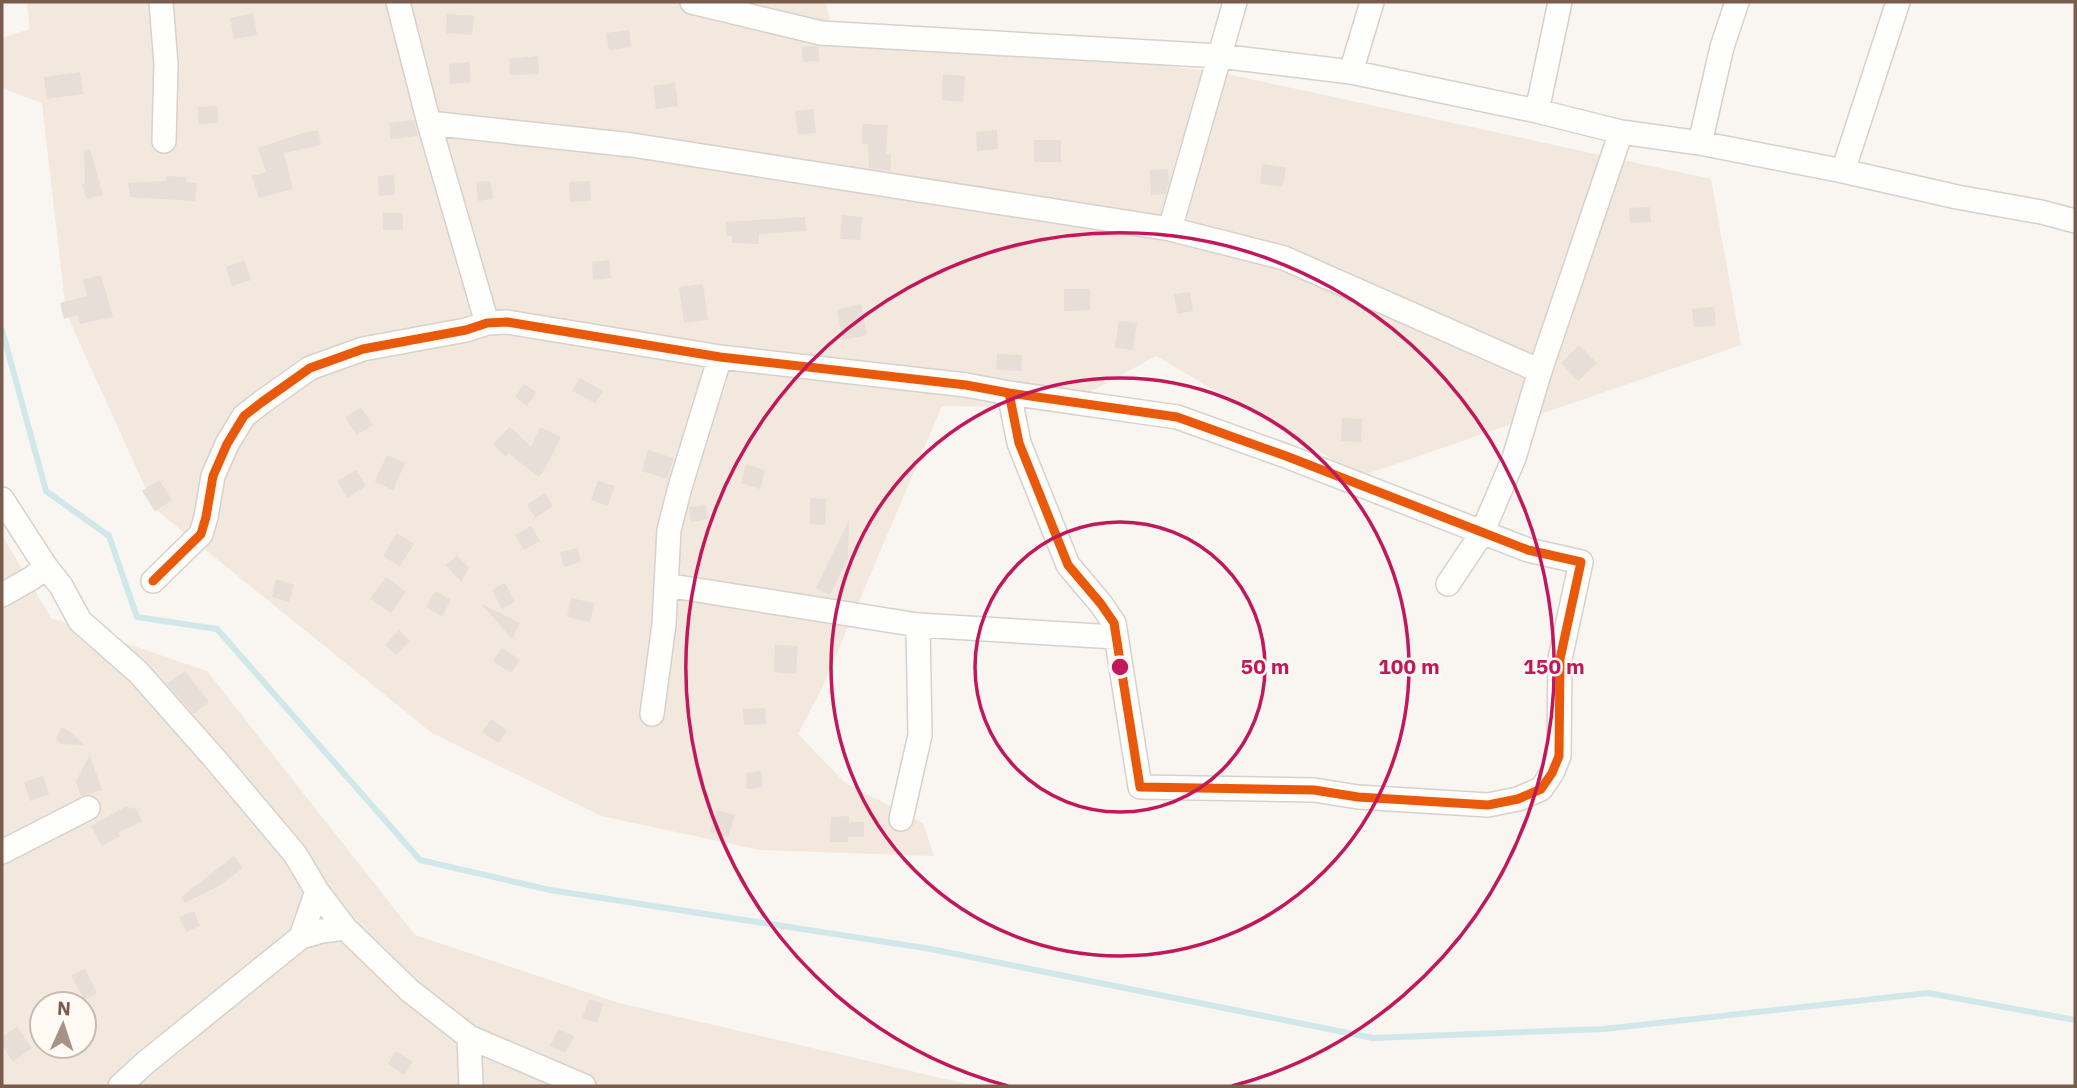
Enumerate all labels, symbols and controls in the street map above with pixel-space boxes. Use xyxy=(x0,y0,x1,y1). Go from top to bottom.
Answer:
text: 50 m xyxy=(1241,652,1289,680)
text: 100 m xyxy=(1378,652,1440,680)
text: 150 m xyxy=(1523,652,1585,680)
centre of rings xyxy=(1108,655,1132,679)
north arrow xyxy=(28,990,98,1060)
text: N xyxy=(56,996,71,1020)

